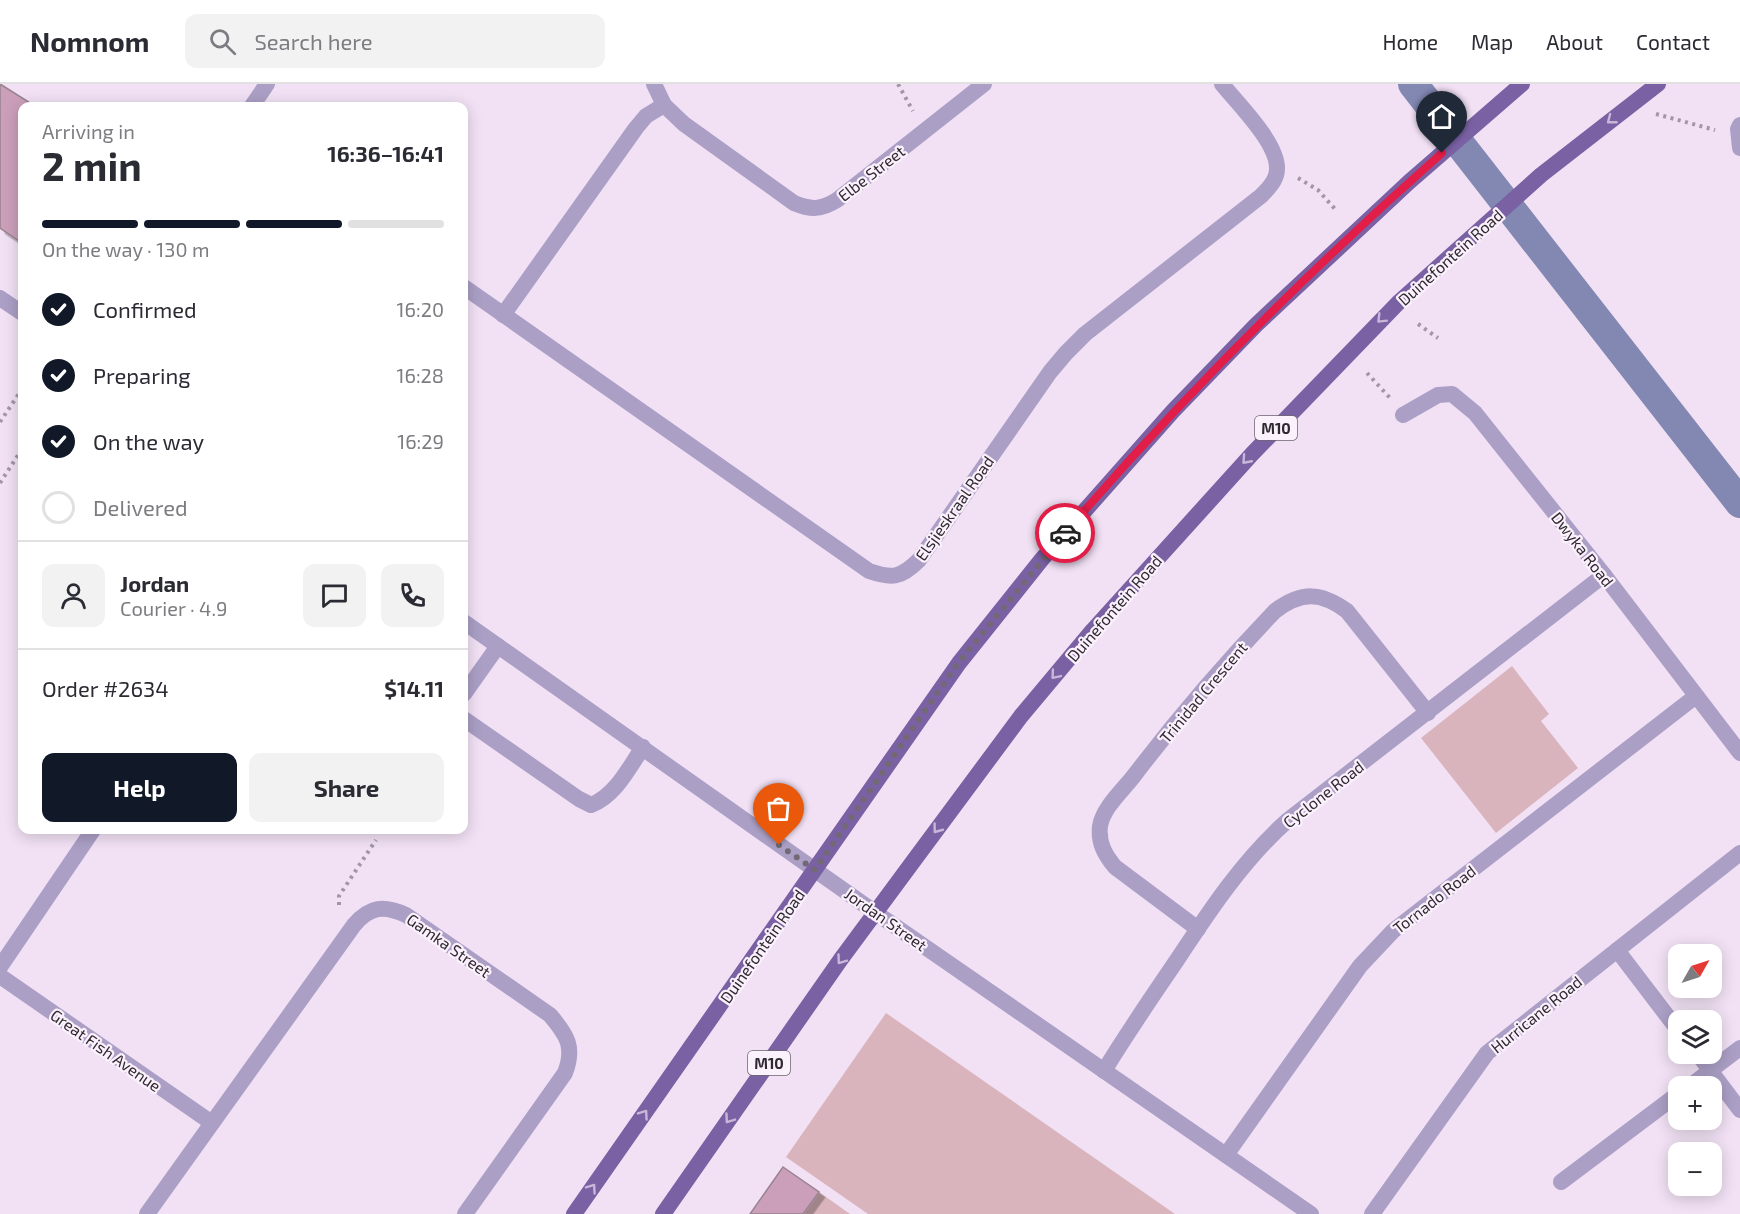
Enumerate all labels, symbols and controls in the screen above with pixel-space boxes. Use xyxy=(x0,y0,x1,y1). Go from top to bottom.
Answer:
search box xyxy=(185,14,605,68)
text: Nomnom xyxy=(30,24,149,58)
icon: search xyxy=(206,25,239,58)
text: Search here xyxy=(254,28,373,54)
text: Home xyxy=(1382,29,1438,54)
text: Map xyxy=(1471,29,1513,54)
text: About xyxy=(1546,29,1603,54)
text: Contact xyxy=(1636,29,1710,54)
pin xyxy=(1416,91,1467,153)
icon: home xyxy=(1425,100,1458,133)
one-way arrow xyxy=(1607,113,1618,124)
text: Arriving in xyxy=(42,119,135,143)
text: 16:36–16:41 xyxy=(327,140,444,166)
street label: Elbe Street xyxy=(834,141,908,205)
text: 2 min xyxy=(42,142,142,189)
street label: Duinefontein Road xyxy=(1394,205,1506,309)
text: On the way · 130 m xyxy=(42,237,209,261)
icon: check xyxy=(42,293,75,326)
text: Confirmed xyxy=(93,296,197,322)
text: 16:20 xyxy=(397,297,444,321)
one-way arrow xyxy=(1378,312,1389,323)
icon: check xyxy=(42,359,75,392)
text: Preparing xyxy=(93,362,191,388)
text: 16:28 xyxy=(397,363,444,387)
road number: M10 xyxy=(1255,416,1297,440)
icon: check xyxy=(42,425,75,458)
text: On the way xyxy=(93,428,204,454)
text: 16:29 xyxy=(397,429,444,453)
street label: Elsjieskraal Road xyxy=(911,452,998,565)
one-way arrow xyxy=(1242,453,1253,464)
text: Delivered xyxy=(93,494,188,520)
courier xyxy=(1035,503,1095,563)
street label: Dwyka Road xyxy=(1548,508,1618,590)
icon: car xyxy=(1049,517,1082,550)
street label: Duinefontein Road xyxy=(1063,551,1165,665)
button: person xyxy=(42,564,105,627)
button: chat xyxy=(303,564,366,627)
button: phone xyxy=(381,564,444,627)
text: Jordan xyxy=(120,570,189,596)
text: Courier · 4.9 xyxy=(120,596,227,620)
street label: Trinidad Crescent xyxy=(1155,638,1251,746)
one-way arrow xyxy=(1052,668,1063,679)
text: Order #2634 xyxy=(42,675,169,701)
text: $14.11 xyxy=(384,675,444,701)
button: Help xyxy=(42,753,237,822)
button: Share xyxy=(249,753,444,822)
street label: Cyclone Road xyxy=(1279,757,1367,831)
pin xyxy=(753,783,804,845)
icon: bag xyxy=(762,792,795,825)
one-way arrow xyxy=(933,823,944,834)
street label: Tornado Road xyxy=(1389,861,1479,937)
street label: Jordan Street xyxy=(841,884,931,954)
street label: Duinefontein Road xyxy=(716,886,808,1006)
street label: Gamka Street xyxy=(403,909,495,981)
north arrow xyxy=(1668,944,1722,998)
map controls xyxy=(1668,944,1722,1196)
one-way arrow xyxy=(837,953,848,964)
street label: Hurricane Road xyxy=(1487,972,1585,1056)
street label: Great Fish Avenue xyxy=(47,1005,165,1095)
button: layers xyxy=(1668,1010,1722,1064)
road number: M10 xyxy=(748,1051,790,1075)
button: + xyxy=(1668,1076,1722,1130)
one-way arrow xyxy=(637,1110,648,1121)
one-way arrow xyxy=(725,1113,736,1124)
button: − xyxy=(1668,1142,1722,1196)
one-way arrow xyxy=(585,1184,596,1195)

